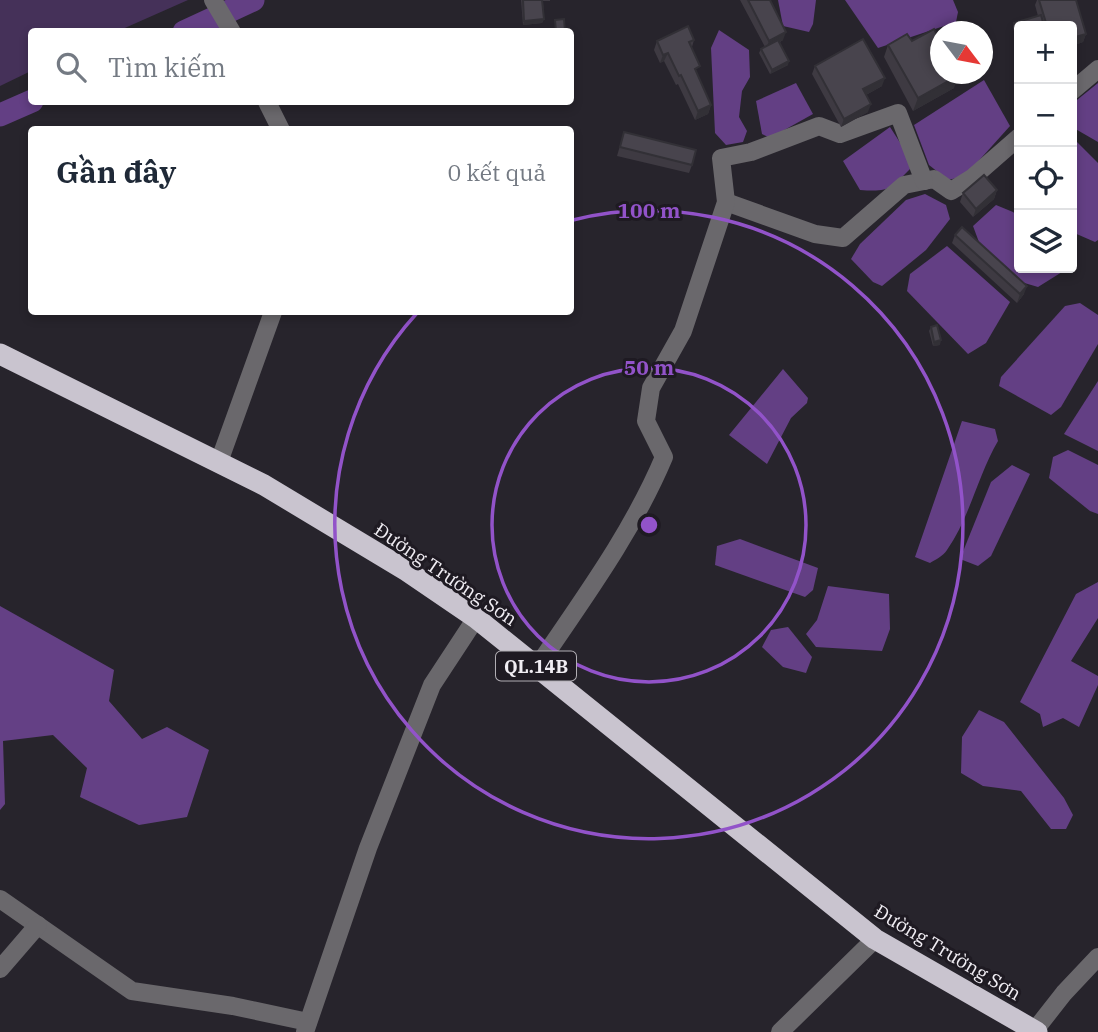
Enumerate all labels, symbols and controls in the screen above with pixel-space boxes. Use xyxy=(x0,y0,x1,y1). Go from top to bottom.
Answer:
north arrow xyxy=(930,21,993,84)
map controls xyxy=(1014,21,1077,273)
button: + xyxy=(1014,21,1077,84)
search box xyxy=(28,28,574,105)
icon: search xyxy=(52,48,90,86)
text: Tìm kiếm xyxy=(108,50,226,84)
button: − xyxy=(1014,84,1077,147)
button: locate xyxy=(1014,147,1077,210)
text: Gần đây xyxy=(56,152,176,191)
text: 0 kết quả xyxy=(447,157,546,187)
text: 100 m xyxy=(617,196,681,224)
button: layers xyxy=(1014,210,1077,273)
text: 50 m xyxy=(624,353,674,381)
centre of rings xyxy=(637,513,661,537)
street label: Đường Trường Sơn xyxy=(370,517,522,631)
road number: QL.14B xyxy=(496,652,576,680)
street label: Đường Trường Sơn xyxy=(870,899,1026,1005)

